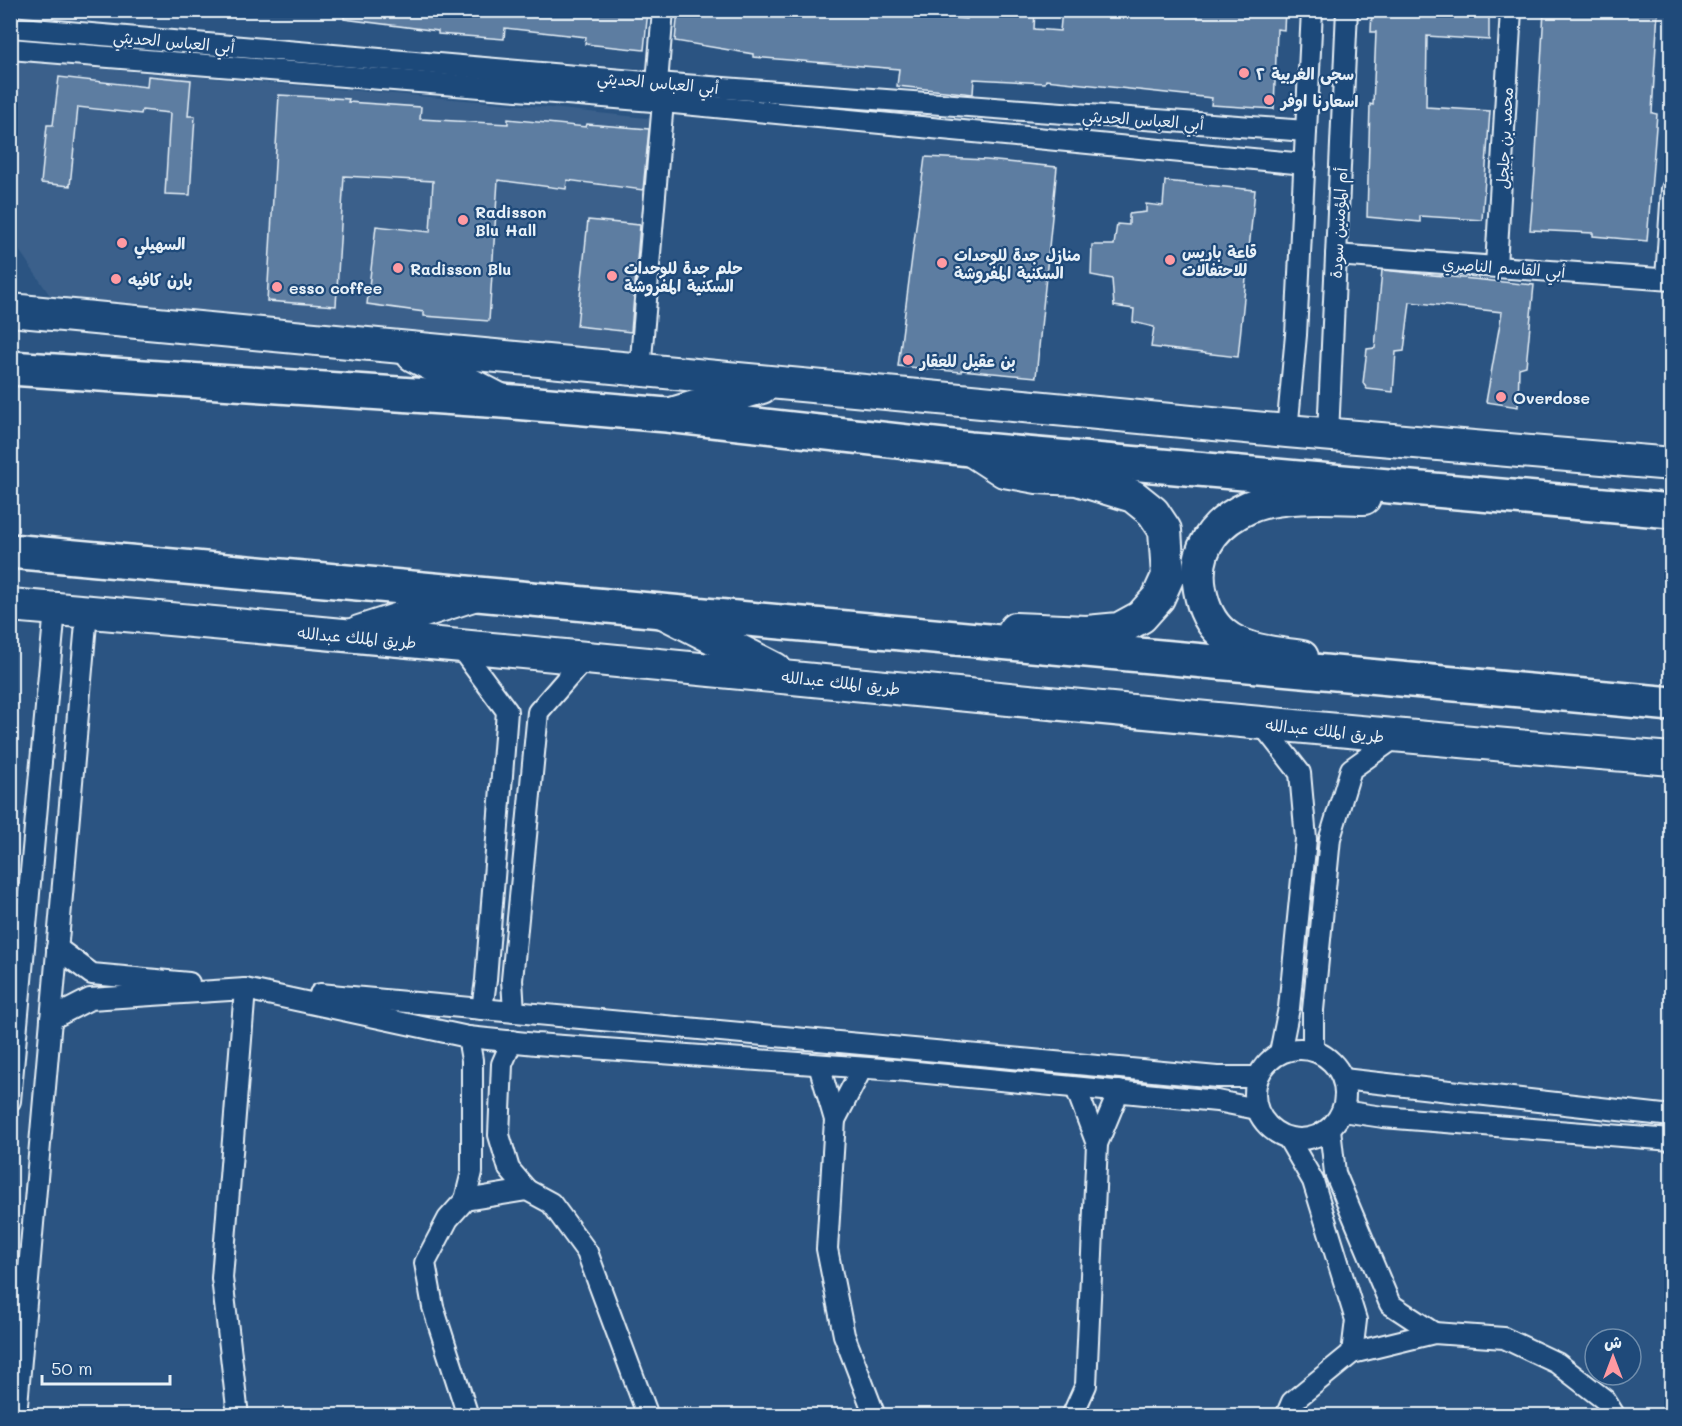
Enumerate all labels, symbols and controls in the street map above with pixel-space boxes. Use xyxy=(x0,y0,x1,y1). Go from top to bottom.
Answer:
street label: أبي العباس الحديثي xyxy=(112,25,236,62)
place label: سجى الغربية ٢ xyxy=(1256,63,1354,85)
street label: أبي العباس الحديثي xyxy=(596,66,720,103)
marker: سجى الغربية ٢ xyxy=(1237,66,1251,80)
street label: محمد بن جلجل xyxy=(1491,86,1517,190)
place label: اسعارنا اوفر xyxy=(1279,90,1358,112)
marker: اسعارنا اوفر xyxy=(1262,93,1276,107)
street label: أبي العباس الحديثي xyxy=(1081,104,1205,139)
street label: أم المؤمنين سودة xyxy=(1325,167,1354,279)
place label: Radisson Blu Hall xyxy=(475,201,546,240)
marker: Radisson Blu Hall xyxy=(456,213,470,227)
place label: السهيلي xyxy=(134,233,185,259)
marker: السهيلي xyxy=(115,236,129,250)
place label: قاعة باريس للاحتفالات xyxy=(1182,241,1257,280)
place label: منازل جدة للوحدات السكنية المفروشة xyxy=(954,244,1081,284)
street label: أبي القاسم الناصري xyxy=(1441,252,1566,287)
marker: قاعة باريس للاحتفالات xyxy=(1163,253,1177,267)
marker: منازل جدة للوحدات السكنية المفروشة xyxy=(935,256,949,270)
place label: حلم جدة للوحدات السكنية المفروشة xyxy=(624,257,743,297)
place label: Radisson Blu xyxy=(410,258,512,279)
marker: Radisson Blu xyxy=(391,261,405,275)
place label: بارن كافيه xyxy=(128,269,192,290)
marker: حلم جدة للوحدات السكنية المفروشة xyxy=(605,269,619,283)
marker: بارن كافيه xyxy=(109,272,123,286)
place label: esso coffee xyxy=(289,277,382,298)
marker: esso coffee xyxy=(270,280,284,294)
place label: بن عقيل للعقار xyxy=(918,350,1016,371)
marker: بن عقيل للعقار xyxy=(901,353,915,367)
place label: Overdose xyxy=(1513,387,1590,408)
marker: Overdose xyxy=(1494,390,1508,404)
street label: طريق الملك عبدالله xyxy=(297,621,417,653)
street label: طريق الملك عبدالله xyxy=(781,665,901,699)
street label: طريق الملك عبدالله xyxy=(1265,713,1385,747)
north arrow xyxy=(1583,1327,1643,1387)
text: ش xyxy=(1604,1331,1622,1352)
scale bar xyxy=(42,1348,170,1386)
text: 50 m xyxy=(51,1356,93,1380)

